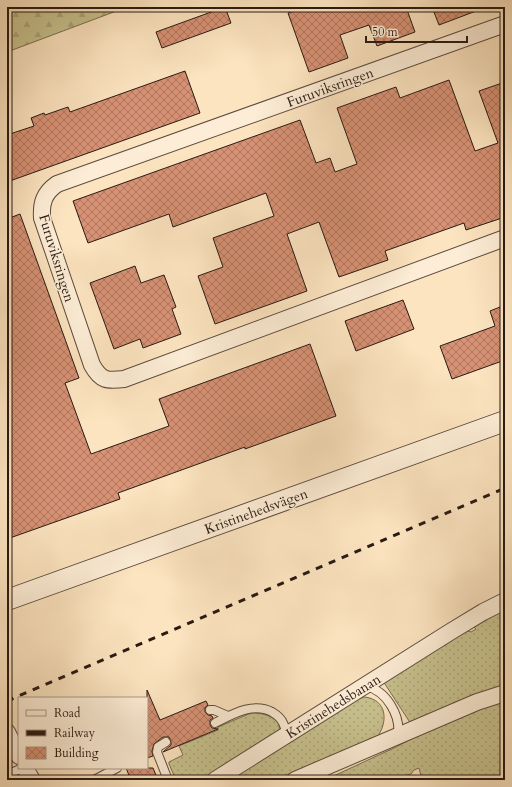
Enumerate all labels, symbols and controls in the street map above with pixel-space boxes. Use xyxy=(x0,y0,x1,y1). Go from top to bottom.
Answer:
scale bar xyxy=(366,18,467,44)
text: 50 m xyxy=(372,24,399,40)
street label: Furuviksringen xyxy=(284,63,376,112)
street label: Furuviksringen xyxy=(34,212,79,304)
street label: Kristinehedsvägen xyxy=(202,484,310,539)
street label: Kristinehedsbanan xyxy=(282,670,384,743)
legend xyxy=(18,697,148,769)
text: Road xyxy=(54,705,81,721)
text: Railway xyxy=(54,725,96,741)
text: Building xyxy=(54,745,99,761)

